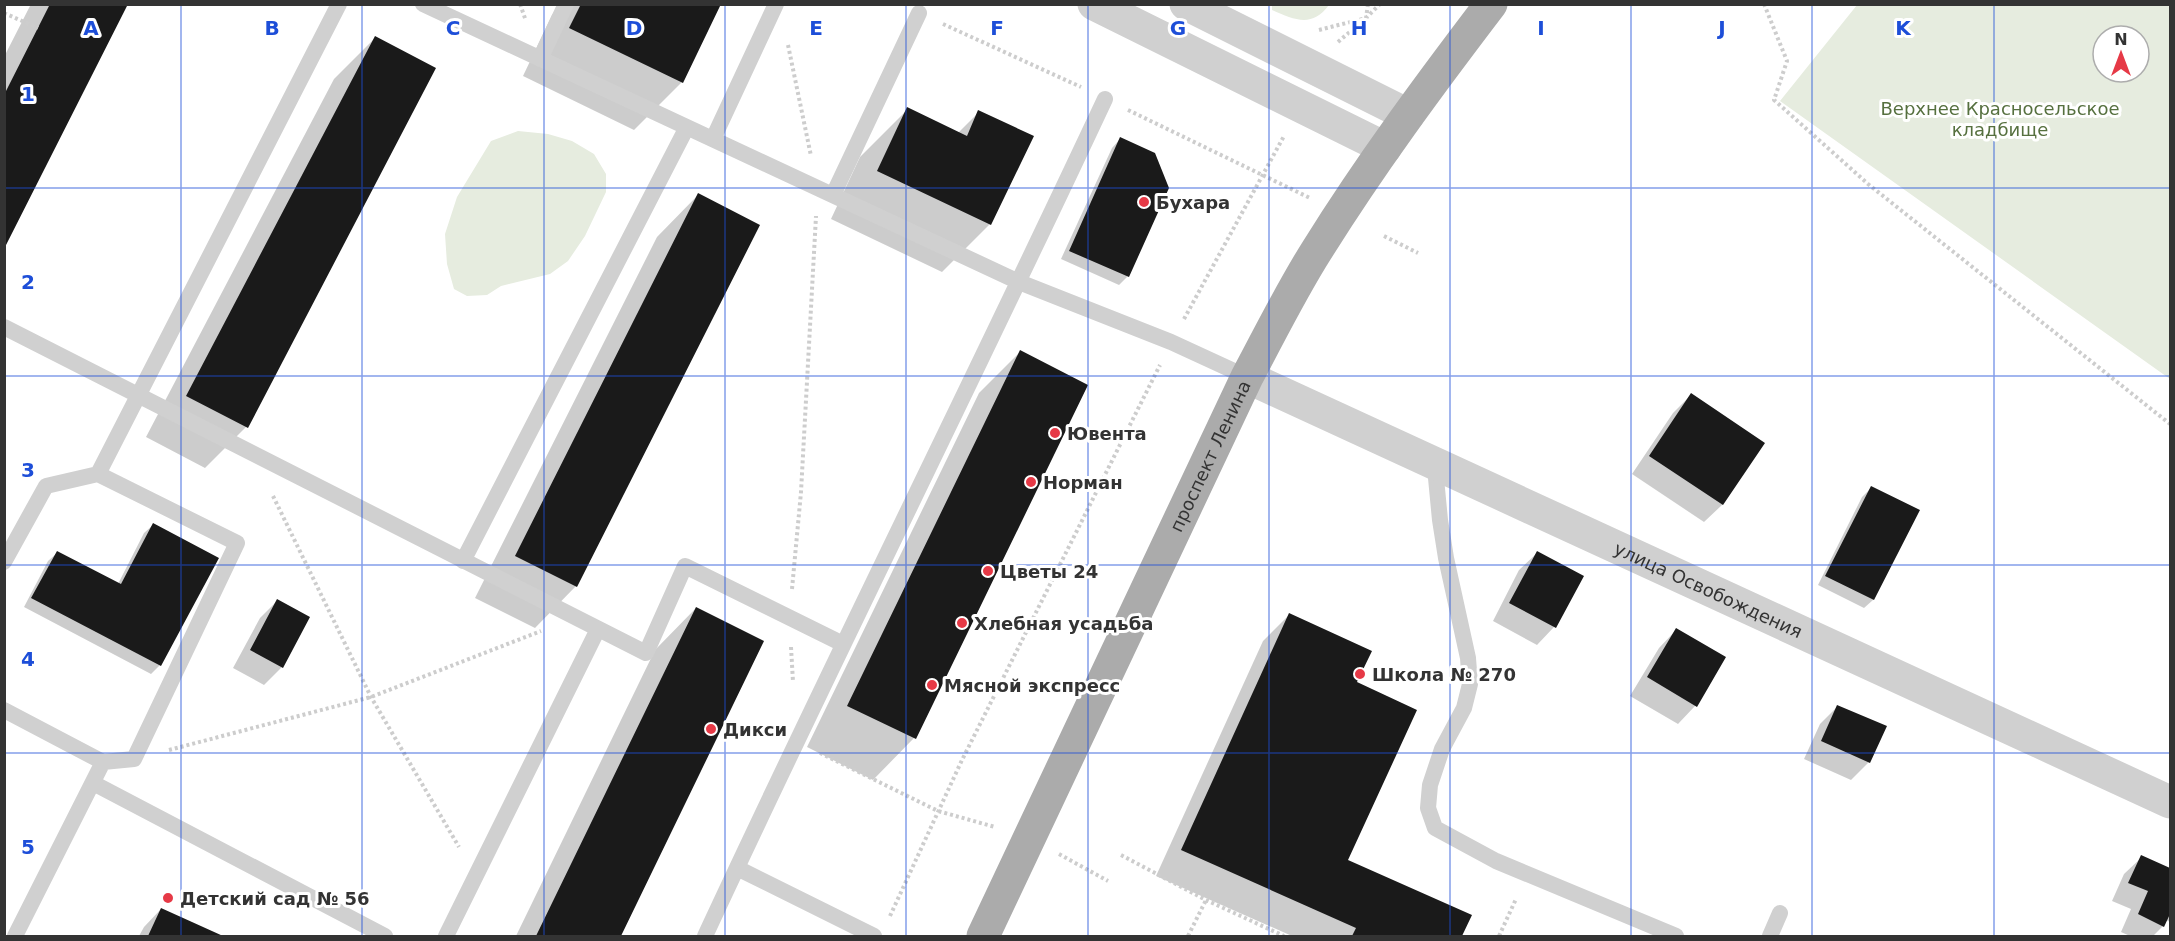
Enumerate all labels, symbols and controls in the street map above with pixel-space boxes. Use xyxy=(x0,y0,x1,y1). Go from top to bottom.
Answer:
text: A xyxy=(83,16,99,40)
text: B xyxy=(264,16,280,40)
text: C xyxy=(446,16,460,40)
text: D xyxy=(626,16,642,40)
text: E xyxy=(809,16,823,40)
text: F xyxy=(990,16,1004,40)
text: G xyxy=(1170,16,1186,40)
text: H xyxy=(1351,16,1367,40)
text: I xyxy=(1537,16,1545,40)
text: J xyxy=(1716,16,1726,40)
text: K xyxy=(1895,16,1912,40)
north arrow xyxy=(2091,24,2151,84)
text: N xyxy=(2114,30,2128,49)
text: 1 xyxy=(21,82,35,106)
park label: Верхнее Красносельское кладбище xyxy=(1881,98,2120,140)
place label: Бухара xyxy=(1156,192,1230,213)
marker: Бухара xyxy=(1137,195,1151,209)
text: 2 xyxy=(21,270,35,294)
street label: проспект Ленина xyxy=(1165,377,1254,535)
place label: Ювента xyxy=(1067,423,1147,444)
marker: Ювента xyxy=(1048,426,1062,440)
text: 3 xyxy=(21,458,35,482)
place label: Норман xyxy=(1043,472,1123,493)
marker: Норман xyxy=(1024,475,1038,489)
street label: улица Освобождения xyxy=(1611,537,1806,642)
place label: Цветы 24 xyxy=(1000,561,1098,582)
marker: Цветы 24 xyxy=(981,564,995,578)
place label: Хлебная усадьба xyxy=(974,613,1153,634)
marker: Хлебная усадьба xyxy=(955,616,969,630)
text: 4 xyxy=(21,647,35,671)
place label: Школа № 270 xyxy=(1372,664,1516,685)
marker: Школа № 270 xyxy=(1353,667,1367,681)
place label: Мясной экспресс xyxy=(944,675,1120,696)
marker: Мясной экспресс xyxy=(925,678,939,692)
place label: Дикси xyxy=(723,719,787,740)
marker: Дикси xyxy=(704,722,718,736)
text: 5 xyxy=(21,835,35,859)
place label: Детский сад № 56 xyxy=(180,888,370,909)
marker: Детский сад № 56 xyxy=(161,891,175,905)

